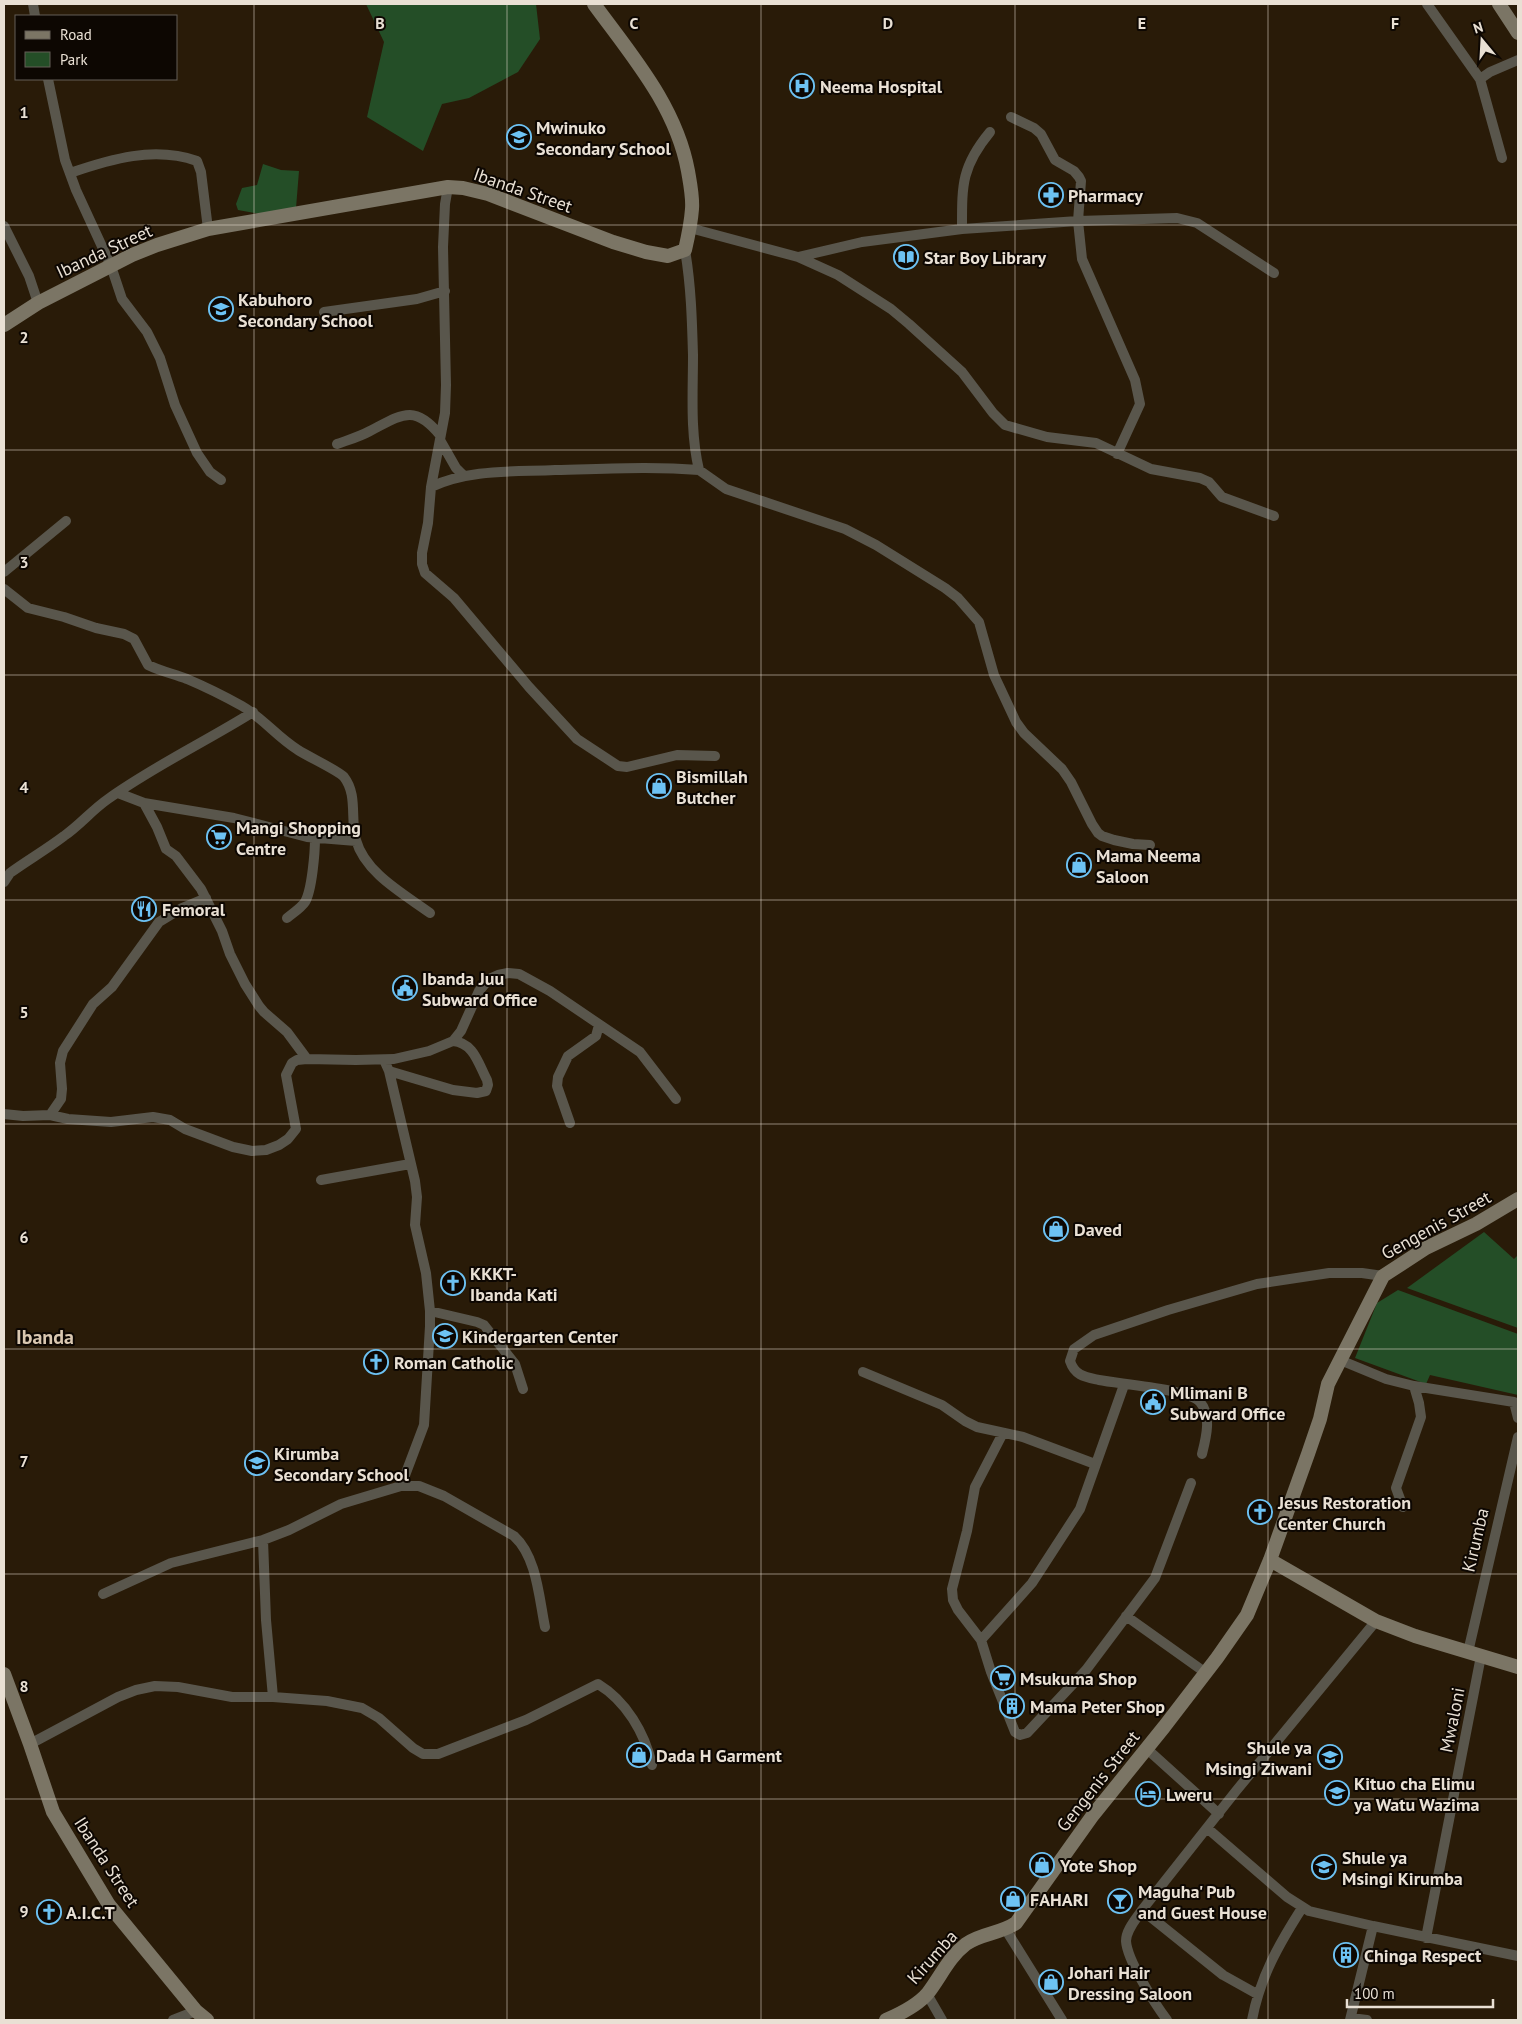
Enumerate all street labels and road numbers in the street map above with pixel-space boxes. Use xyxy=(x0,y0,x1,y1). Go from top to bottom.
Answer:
street label: Ibanda Street xyxy=(471,162,575,218)
street label: Ibanda Street xyxy=(52,219,156,283)
street label: Gengenis Street xyxy=(1377,1185,1495,1265)
street label: Kirumba xyxy=(1456,1506,1494,1574)
street label: Mwaloni xyxy=(1434,1685,1470,1755)
street label: Gengenis Street xyxy=(1051,1726,1145,1836)
street label: Ibanda Street xyxy=(69,1812,145,1912)
street label: Kirumba xyxy=(902,1925,962,1989)

